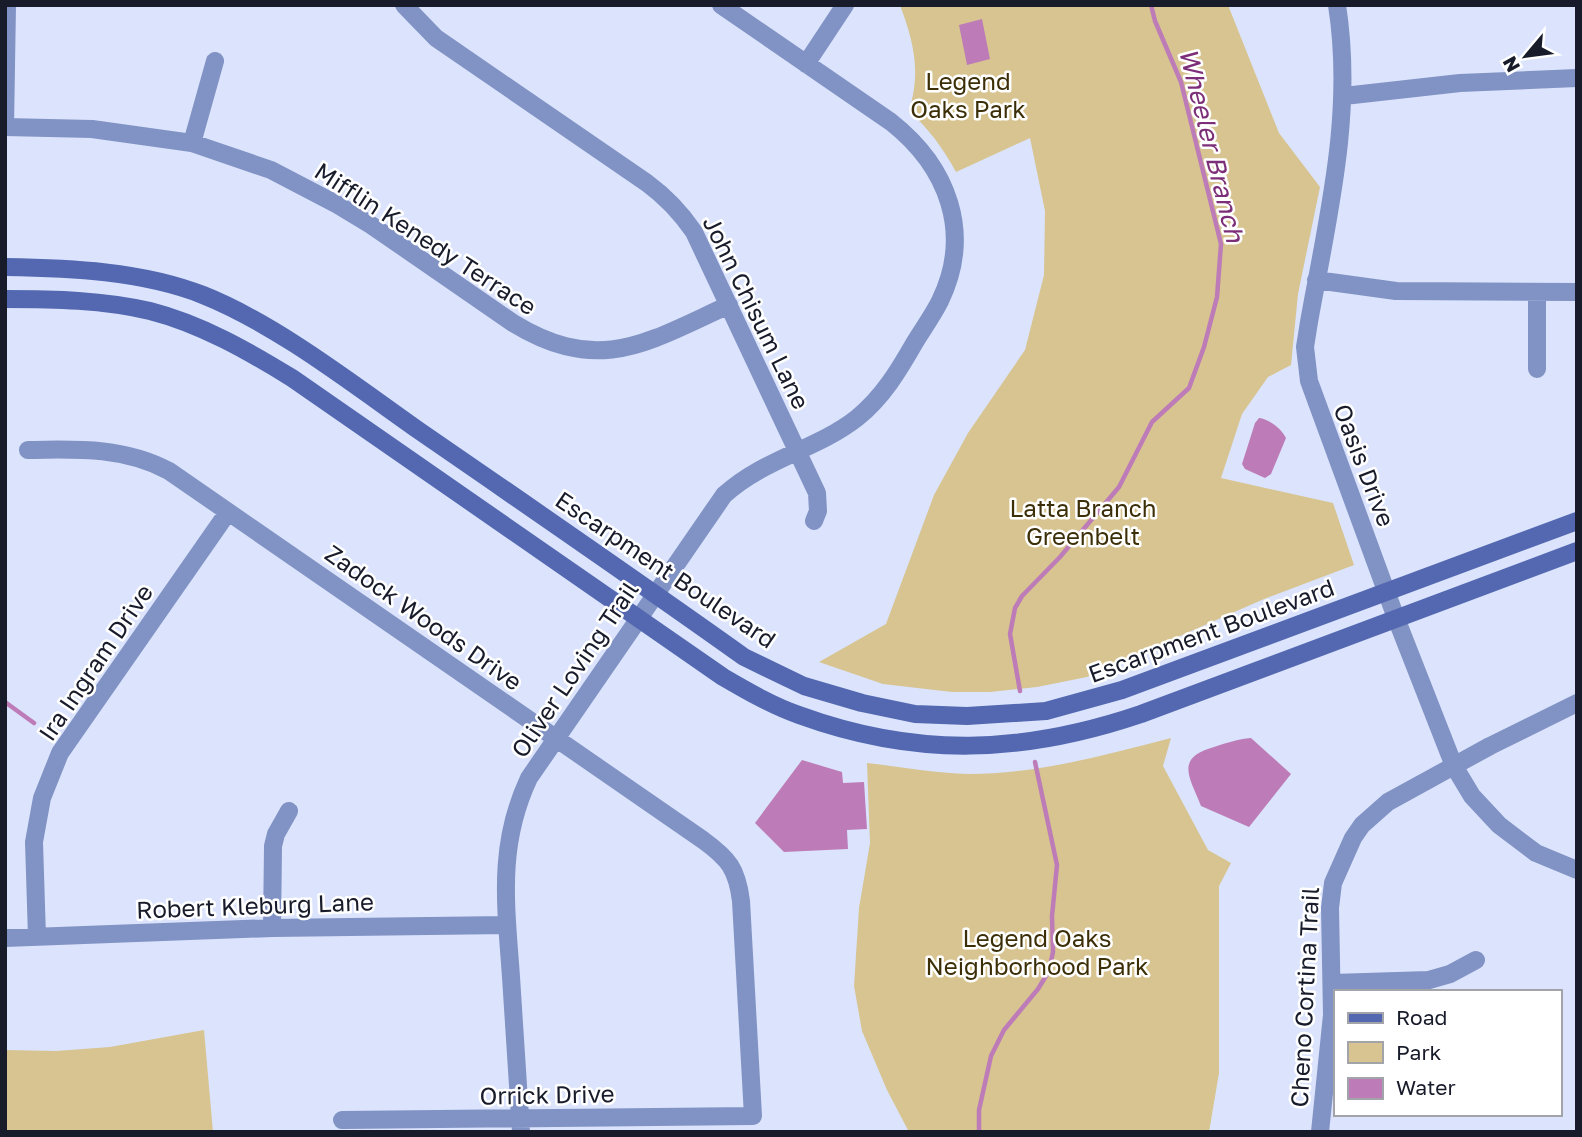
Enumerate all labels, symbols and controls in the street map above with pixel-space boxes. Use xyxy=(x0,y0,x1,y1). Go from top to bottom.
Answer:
north arrow xyxy=(1491,21,1561,91)
water label: Wheeler Branch xyxy=(1173,45,1251,246)
text: N xyxy=(1497,53,1524,76)
park label: Legend Oaks Park xyxy=(910,66,1026,123)
street label: Mifflin Kenedy Terrace xyxy=(310,156,542,320)
street label: John Chisum Lane xyxy=(698,211,816,413)
street label: Oasis Drive xyxy=(1328,400,1402,530)
street label: Escarpment Boulevard xyxy=(550,484,782,654)
park label: Latta Branch Greenbelt xyxy=(1009,493,1157,550)
street label: Zadock Woods Drive xyxy=(320,538,528,696)
street label: Escarpment Boulevard xyxy=(1084,572,1338,688)
street label: Oliver Loving Trail xyxy=(504,575,644,763)
street label: Ira Ingram Drive xyxy=(32,578,158,746)
street label: Robert Kleburg Lane xyxy=(136,886,374,924)
street label: Cheno Cortina Trail xyxy=(1284,886,1324,1108)
park label: Legend Oaks Neighborhood Park xyxy=(926,923,1148,980)
legend xyxy=(1334,990,1561,1116)
text: Road xyxy=(1396,1004,1447,1030)
text: Park xyxy=(1396,1039,1442,1065)
text: Water xyxy=(1396,1074,1456,1100)
street label: Orrick Drive xyxy=(479,1078,615,1110)

